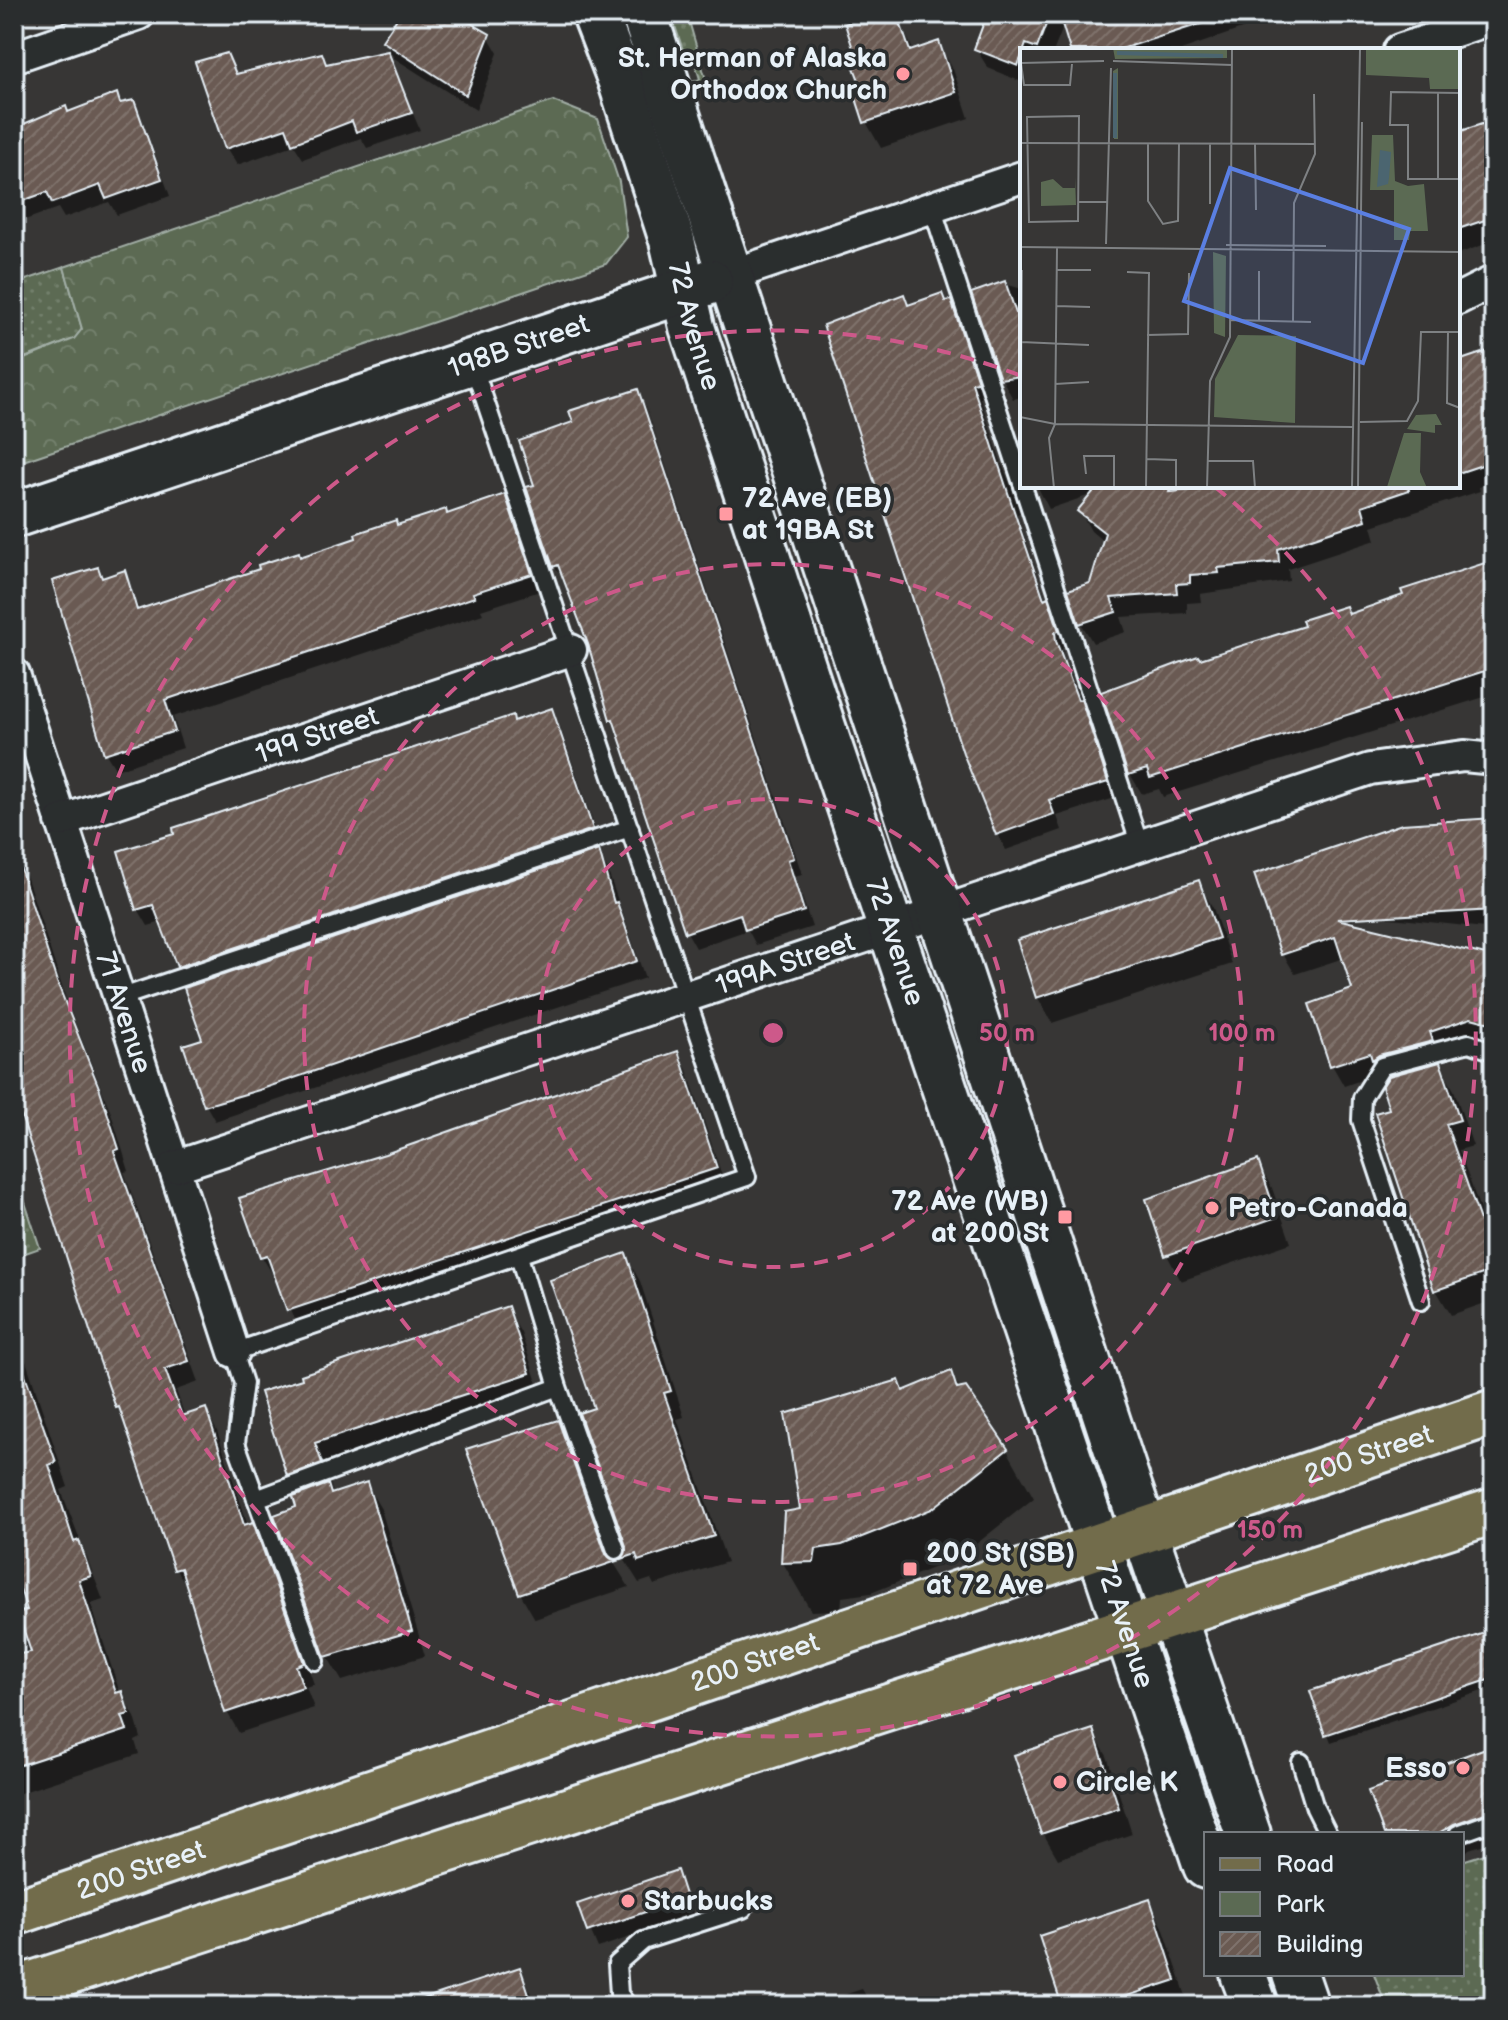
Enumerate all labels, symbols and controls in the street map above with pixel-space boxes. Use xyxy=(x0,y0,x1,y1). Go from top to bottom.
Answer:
place label: St. Herman of Alaska Orthodox Church xyxy=(618,42,887,107)
inset map xyxy=(1020,48,1460,488)
marker: St. Herman of Alaska Orthodox Church xyxy=(894,65,912,83)
street label: 72 Avenue xyxy=(661,259,728,395)
street label: 198B Street xyxy=(444,307,594,385)
place label: 72 Ave (EB) at 19BA St xyxy=(742,482,892,547)
marker: 72 Ave (EB) at 19BA St xyxy=(717,505,735,523)
street label: 199 Street xyxy=(251,699,383,771)
street label: 72 Avenue xyxy=(859,874,932,1010)
street label: 199A Street xyxy=(711,925,859,1002)
street label: 71 Avenue xyxy=(89,948,159,1078)
centre of rings xyxy=(759,1019,787,1047)
text: 50 m xyxy=(979,1019,1035,1048)
text: 100 m xyxy=(1209,1019,1275,1048)
place label: 72 Ave (WB) at 200 St xyxy=(891,1185,1049,1250)
place label: Petro-Canada xyxy=(1228,1192,1408,1225)
marker: Petro-Canada xyxy=(1203,1199,1221,1217)
marker: 72 Ave (WB) at 200 St xyxy=(1056,1208,1074,1226)
street label: 200 Street xyxy=(1300,1417,1437,1492)
text: 150 m xyxy=(1237,1516,1303,1545)
place label: 200 St (SB) at 72 Ave xyxy=(926,1537,1075,1602)
street label: 72 Avenue xyxy=(1088,1557,1161,1692)
marker: 200 St (SB) at 72 Ave xyxy=(901,1560,919,1578)
street label: 200 Street xyxy=(686,1625,824,1699)
place label: Esso xyxy=(1385,1752,1447,1785)
marker: Esso xyxy=(1454,1759,1472,1777)
place label: Circle K xyxy=(1076,1766,1178,1799)
marker: Circle K xyxy=(1051,1773,1069,1791)
legend xyxy=(1204,1832,1464,1976)
street label: 200 Street xyxy=(72,1833,210,1907)
text: Road xyxy=(1276,1850,1334,1879)
place label: Starbucks xyxy=(644,1885,773,1918)
text: Park xyxy=(1276,1890,1324,1919)
marker: Starbucks xyxy=(619,1892,637,1910)
text: Building xyxy=(1276,1930,1363,1959)

